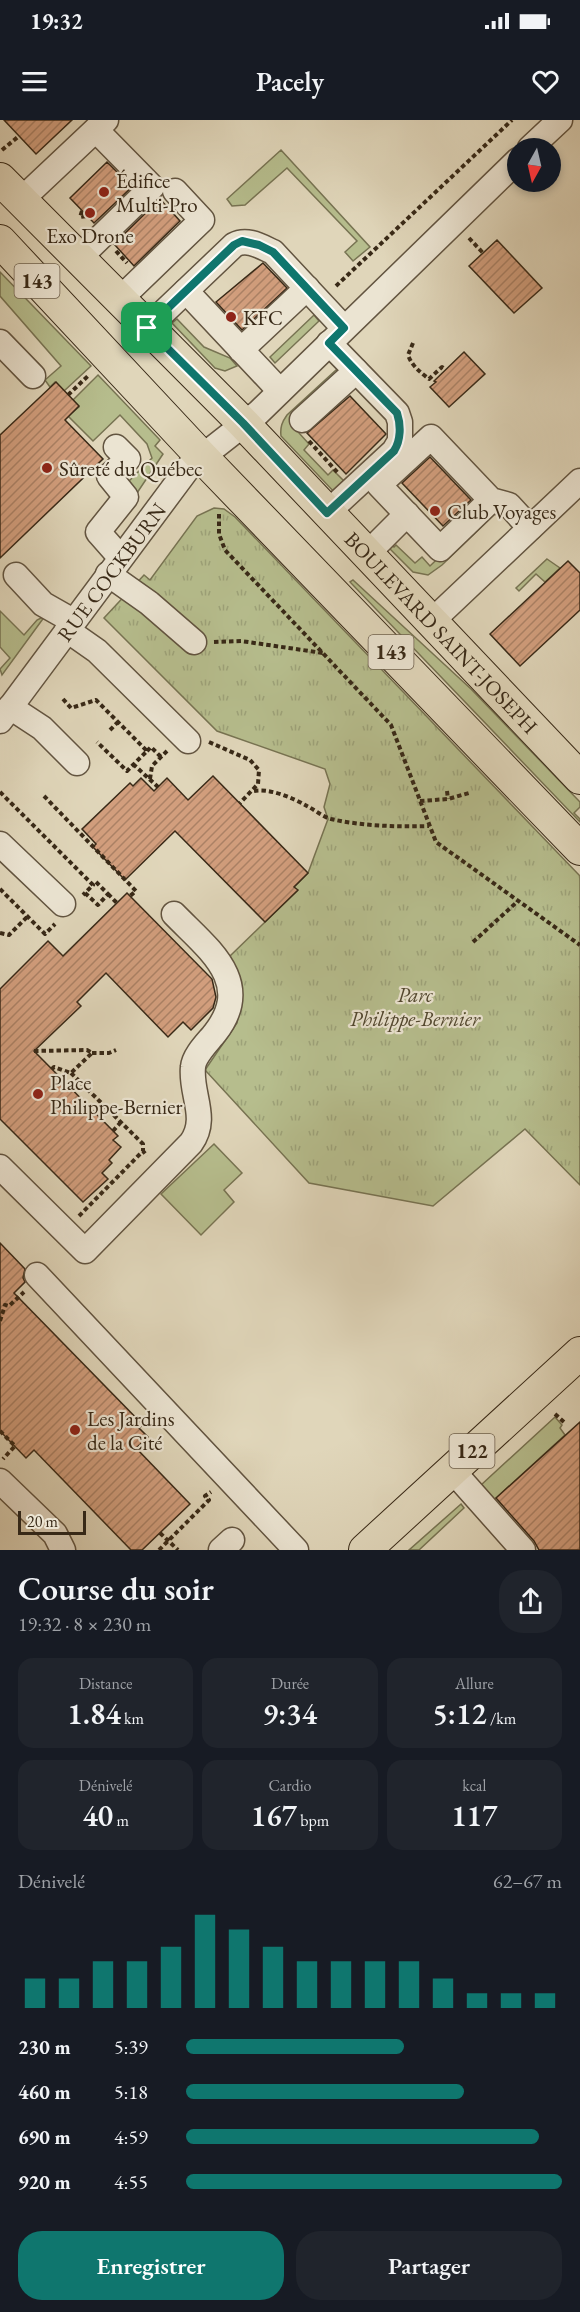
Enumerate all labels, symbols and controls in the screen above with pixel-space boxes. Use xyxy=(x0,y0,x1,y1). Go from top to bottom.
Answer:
text: 19:32 xyxy=(30,7,83,36)
text: Pacely xyxy=(256,64,324,99)
icon: menu xyxy=(18,65,51,98)
icon: heart xyxy=(529,65,562,98)
north arrow xyxy=(507,138,561,192)
map controls xyxy=(507,138,561,192)
place label: Édifice Multi-Pro xyxy=(116,167,198,218)
marker: Édifice Multi-Pro xyxy=(97,185,111,199)
marker: Exo Drone xyxy=(83,206,97,220)
place label: Exo Drone xyxy=(46,222,134,249)
road number: 143 xyxy=(15,264,60,298)
pin xyxy=(121,302,172,353)
place label: KFC xyxy=(243,304,283,331)
marker: KFC xyxy=(224,310,238,324)
icon: arrive xyxy=(130,311,163,344)
place label: Sûreté du Québec xyxy=(59,455,203,483)
marker: Sûreté du Québec xyxy=(40,461,54,475)
street label: RUE COCKBURN xyxy=(51,497,172,647)
place label: Club Voyages xyxy=(447,498,557,525)
marker: Club Voyages xyxy=(428,504,442,518)
street label: BOULEVARD SAINT-JOSEPH xyxy=(339,525,544,739)
road number: 143 xyxy=(368,635,414,669)
park label: Parc Philippe-Bernier xyxy=(350,981,481,1032)
place label: Place Philippe-Bernier xyxy=(50,1069,182,1120)
marker: Place Philippe-Bernier xyxy=(31,1087,45,1101)
place label: Les Jardins de la Cité xyxy=(87,1405,175,1456)
marker: Les Jardins de la Cité xyxy=(68,1423,82,1437)
road number: 122 xyxy=(450,1434,494,1468)
scale bar xyxy=(18,1508,86,1536)
text: 20 m xyxy=(27,1511,58,1532)
text: Course du soir xyxy=(18,1567,214,1610)
button: share xyxy=(499,1570,562,1633)
text: 19:32 · 8 × 230 m xyxy=(18,1611,151,1637)
text: Distance xyxy=(79,1673,132,1694)
text: Durée xyxy=(271,1673,309,1694)
text: Allure xyxy=(455,1673,494,1694)
text: 1.84 xyxy=(67,1694,121,1733)
text: 9:34 xyxy=(263,1694,317,1733)
text: 5:12 xyxy=(432,1694,487,1733)
text: km xyxy=(121,1708,144,1729)
text: /km xyxy=(487,1708,516,1729)
text: Dénivelé xyxy=(79,1775,132,1796)
text: Cardio xyxy=(268,1775,312,1796)
text: kcal xyxy=(462,1775,486,1796)
text: 40 xyxy=(82,1796,113,1835)
text: 167 xyxy=(251,1796,297,1835)
text: 117 xyxy=(451,1796,497,1835)
text: m xyxy=(113,1810,129,1831)
text: bpm xyxy=(297,1810,329,1831)
text: Dénivelé xyxy=(18,1868,85,1894)
text: 62–67 m xyxy=(493,1868,562,1894)
text: 230 m xyxy=(18,2034,71,2060)
text: 5:39 xyxy=(114,2034,148,2060)
text: 460 m xyxy=(18,2079,71,2105)
text: 5:18 xyxy=(114,2079,148,2105)
text: 690 m xyxy=(18,2124,71,2150)
text: 4:59 xyxy=(114,2124,148,2150)
text: 920 m xyxy=(18,2169,71,2195)
text: 4:55 xyxy=(114,2169,148,2195)
button: Enregistrer xyxy=(18,2231,284,2300)
button: Partager xyxy=(296,2231,562,2300)

